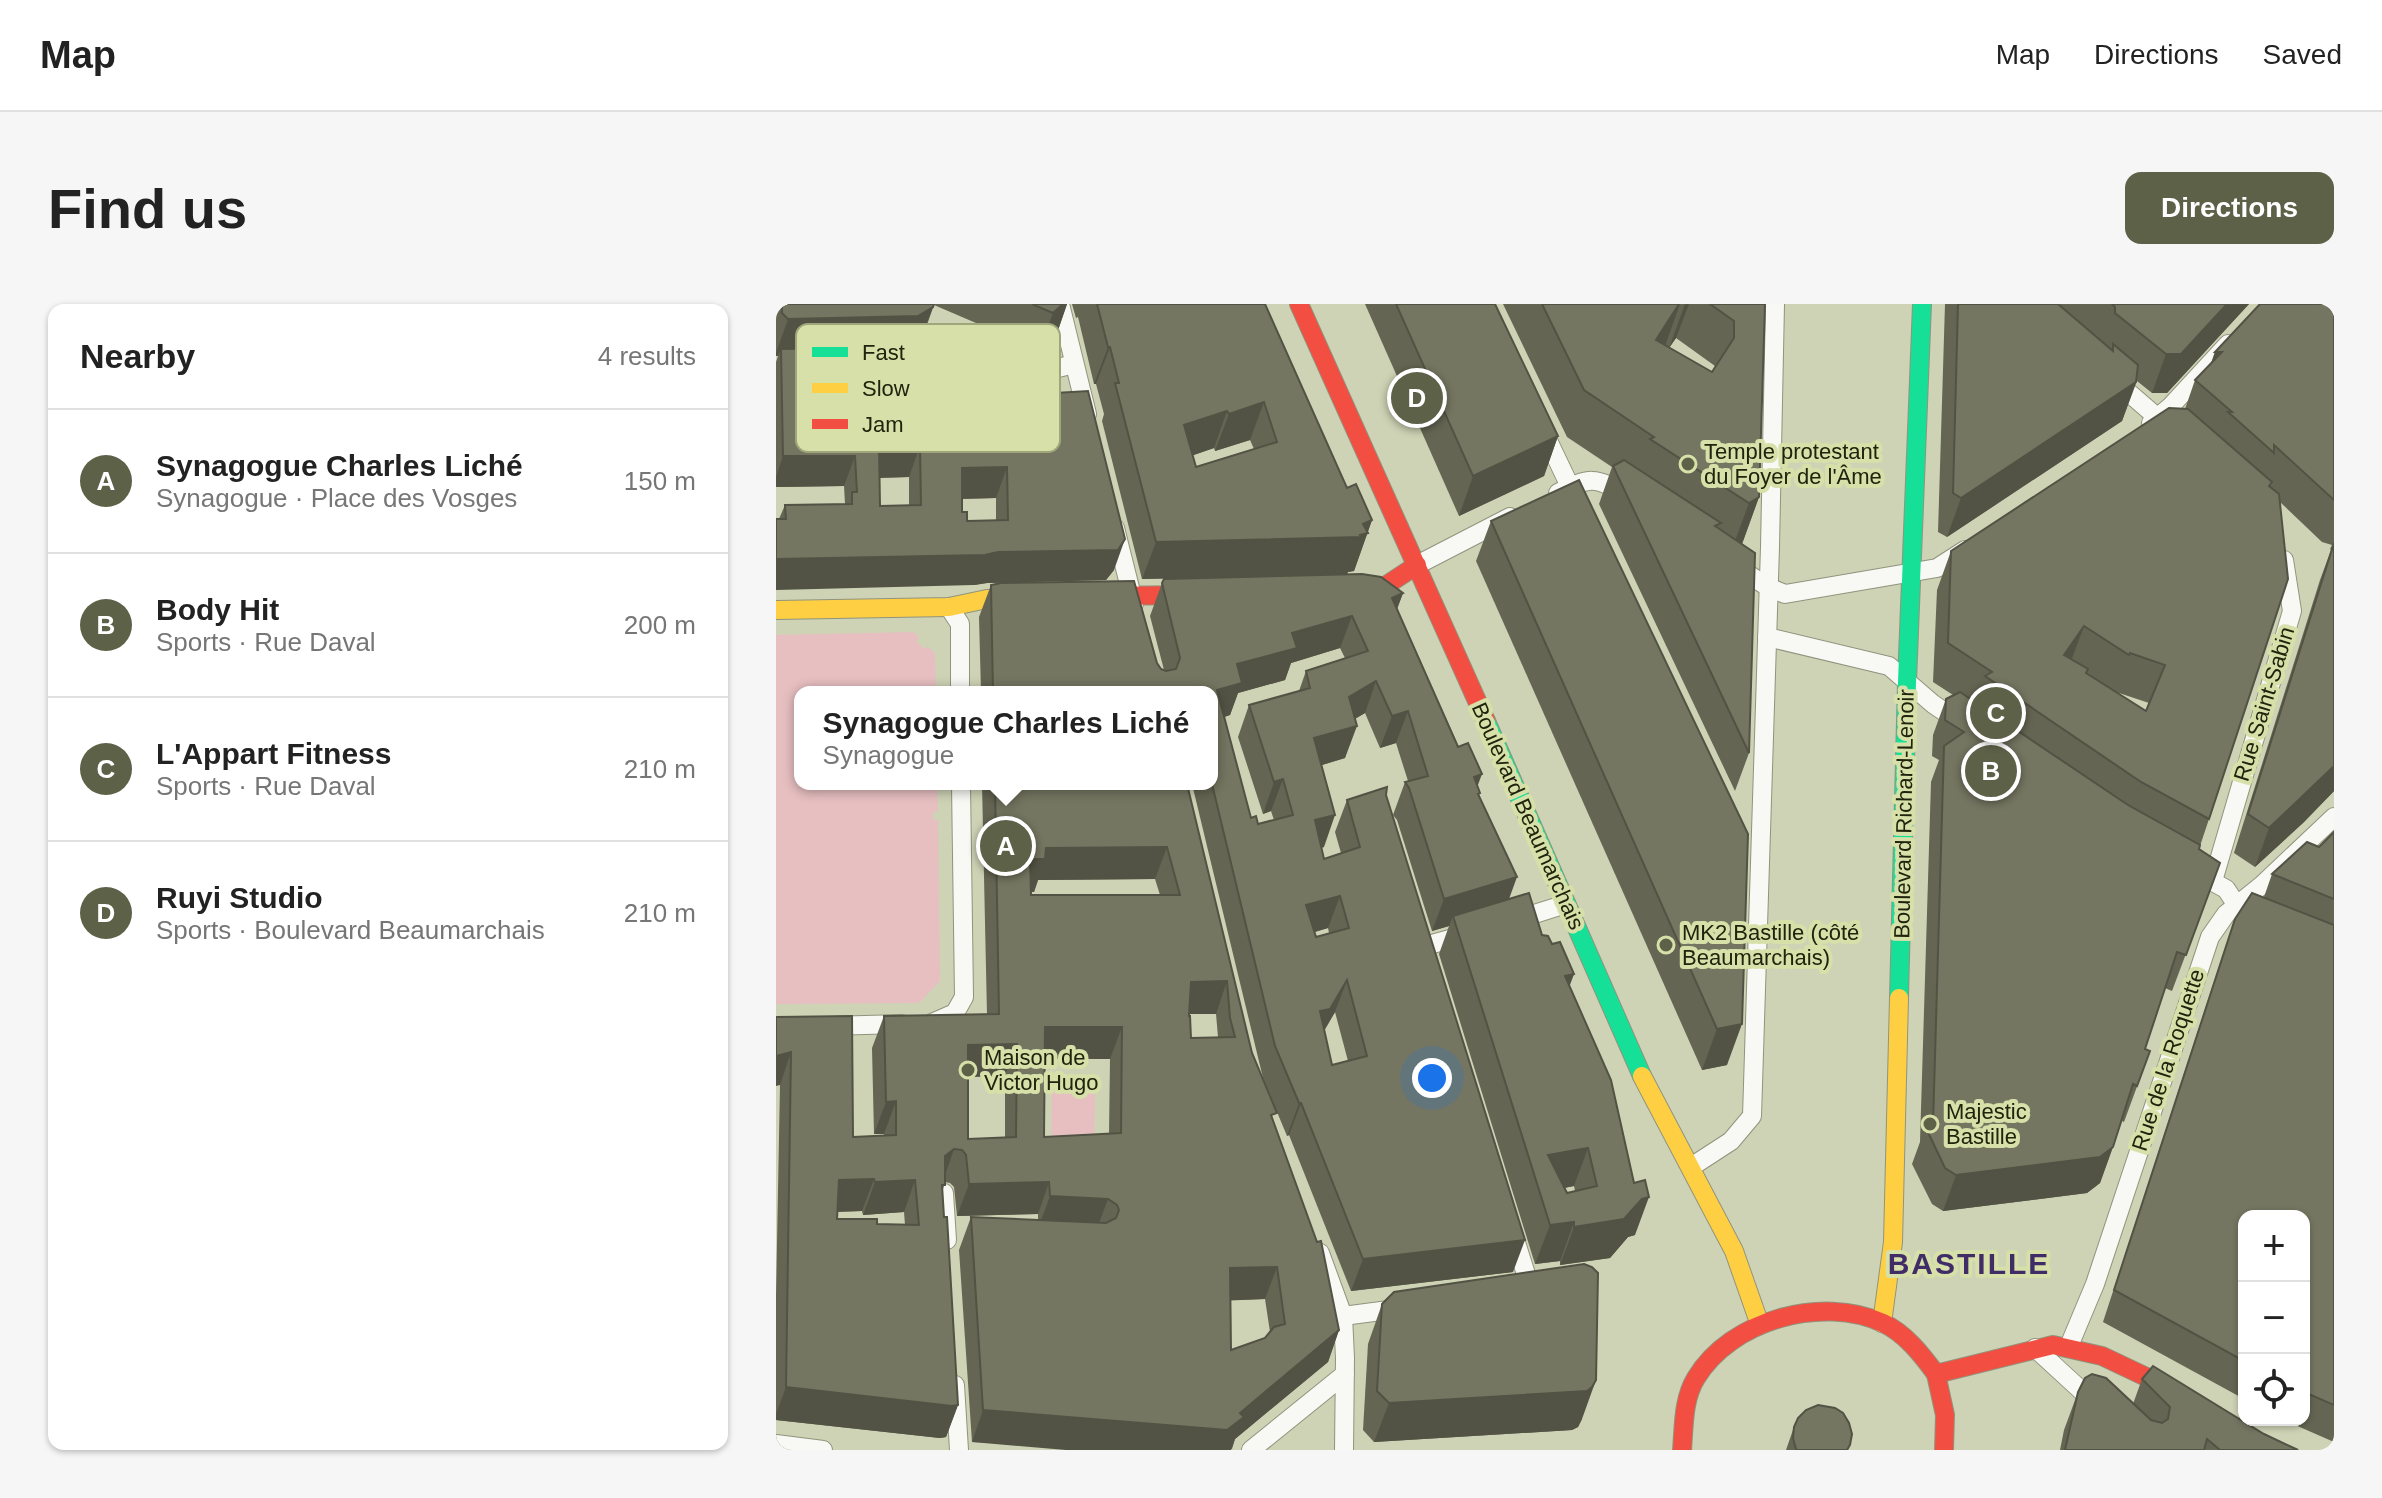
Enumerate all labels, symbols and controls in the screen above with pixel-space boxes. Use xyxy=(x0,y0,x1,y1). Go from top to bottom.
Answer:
text: Map xyxy=(40,34,116,76)
text: Map xyxy=(1996,39,2050,70)
text: Directions xyxy=(2094,39,2219,70)
text: Saved xyxy=(2263,39,2342,70)
button: Directions xyxy=(2125,172,2334,244)
text: Find us xyxy=(48,177,247,240)
legend xyxy=(796,324,1060,452)
text: Nearby xyxy=(80,337,195,375)
text: Fast xyxy=(862,340,905,365)
text: 4 results xyxy=(598,341,696,371)
pin: D xyxy=(1391,368,1443,428)
text: Slow xyxy=(862,376,910,401)
text: Jam xyxy=(862,412,904,437)
place label: Temple protestant du Foyer de l'Âme xyxy=(1704,439,1882,489)
text: Synagogue Charles Liché xyxy=(156,449,523,482)
marker: Temple protestant du Foyer de l'Âme xyxy=(1679,455,1697,473)
text: A xyxy=(97,466,115,496)
text: 150 m xyxy=(624,466,696,496)
text: Synagogue · Place des Vosges xyxy=(156,483,517,513)
text: Body Hit xyxy=(156,593,279,626)
text: B xyxy=(97,610,115,640)
text: 200 m xyxy=(624,610,696,640)
street label: Rue Saint-Sabin xyxy=(2229,624,2299,784)
text: Sports · Rue Daval xyxy=(156,627,376,657)
pin: C xyxy=(1970,683,2022,743)
popup xyxy=(794,686,1218,790)
street label: Boulevard Richard-Lenoir xyxy=(1889,689,1919,939)
street label: Boulevard Beaumarchais xyxy=(1467,699,1589,933)
text: Synagogue Charles Liché xyxy=(823,706,1189,739)
text: L'Appart Fitness xyxy=(156,737,392,770)
text: Synagogue xyxy=(823,740,954,770)
pin: B xyxy=(1965,741,2017,801)
text: C xyxy=(97,754,115,784)
text: 210 m xyxy=(624,754,696,784)
text: Sports · Rue Daval xyxy=(156,771,376,801)
pin: A xyxy=(980,816,1032,876)
text: Ruyi Studio xyxy=(156,881,323,914)
text: D xyxy=(97,898,115,928)
text: 210 m xyxy=(624,898,696,928)
text: Sports · Boulevard Beaumarchais xyxy=(156,915,545,945)
place label: MK2 Bastille (côté Beaumarchais) xyxy=(1682,920,1859,970)
marker: MK2 Bastille (côté Beaumarchais) xyxy=(1657,936,1675,954)
street label: Rue de la Roquette xyxy=(2127,966,2209,1154)
place label: Maison de Victor Hugo xyxy=(984,1045,1099,1095)
your location xyxy=(1412,1058,1452,1098)
marker: Maison de Victor Hugo xyxy=(959,1061,977,1079)
place label: Majestic Bastille xyxy=(1946,1099,2027,1149)
marker: Majestic Bastille xyxy=(1921,1115,1939,1133)
map controls xyxy=(2238,1210,2310,1426)
button: + xyxy=(2238,1210,2310,1282)
district label: BASTILLE xyxy=(1888,1247,2050,1280)
button: − xyxy=(2238,1282,2310,1354)
button: locate xyxy=(2238,1354,2310,1426)

